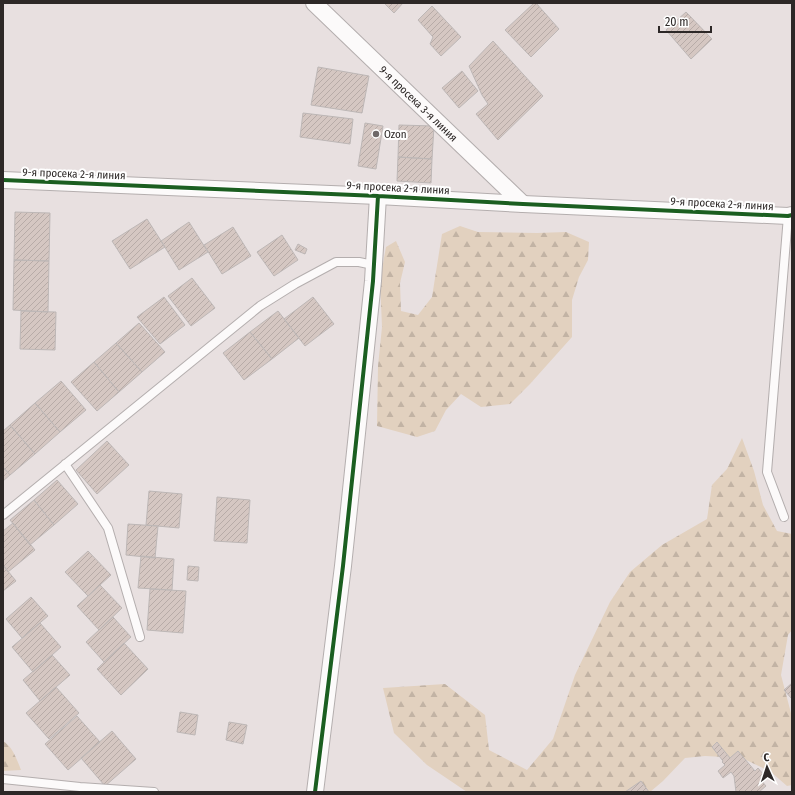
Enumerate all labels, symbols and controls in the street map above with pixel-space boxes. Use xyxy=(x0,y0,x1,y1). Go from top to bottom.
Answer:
scale bar xyxy=(659,8,711,34)
text: 20 m xyxy=(665,15,689,29)
street label: 9-я просека 3-я линия xyxy=(377,63,460,144)
place label: Ozon xyxy=(384,128,407,141)
marker: Ozon xyxy=(371,129,381,139)
street label: 9-я просека 2-я линия xyxy=(22,166,126,182)
street label: 9-я просека 2-я линия xyxy=(346,179,450,197)
street label: 9-я просека 2-я линия xyxy=(670,195,774,213)
north arrow xyxy=(747,747,787,787)
text: С xyxy=(763,751,770,764)

